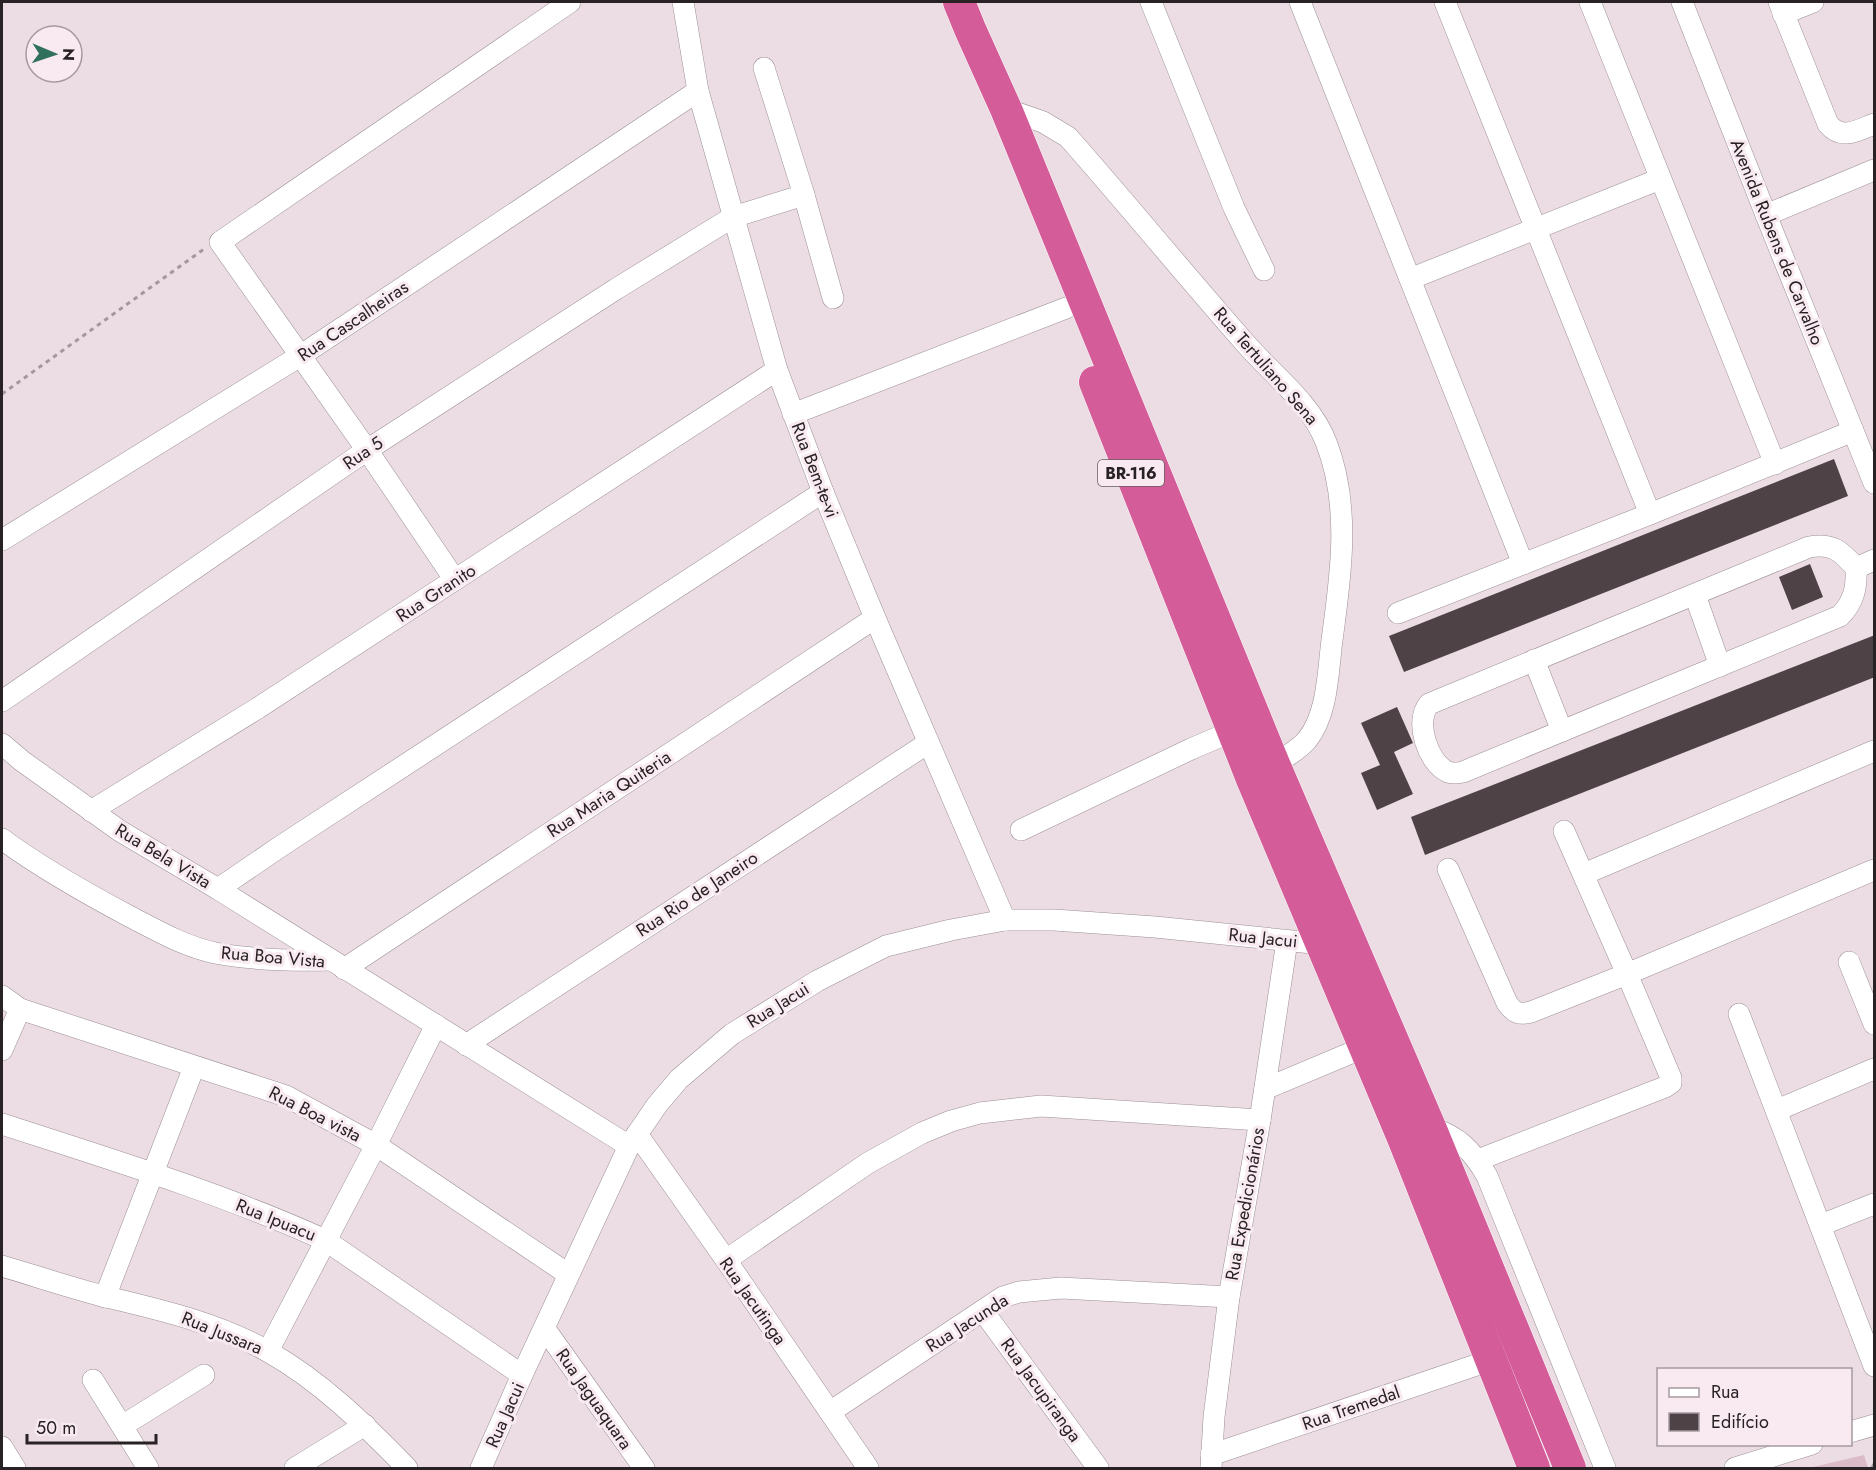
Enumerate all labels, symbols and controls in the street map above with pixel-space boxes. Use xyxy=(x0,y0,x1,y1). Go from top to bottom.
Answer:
north arrow xyxy=(24,24,84,84)
text: N xyxy=(57,48,80,61)
street label: Avenida Rubens de Carvalho xyxy=(1724,135,1830,349)
street label: Rua Cascalheiras xyxy=(292,274,414,368)
street label: Rua Tertuliano Sena xyxy=(1207,301,1325,431)
street label: Rua Bem-te-vi xyxy=(785,418,845,522)
street label: Rua 5 xyxy=(338,430,388,476)
road number: BR-116 xyxy=(1098,460,1164,486)
street label: Rua Granito xyxy=(391,557,481,629)
street label: Rua Maria Quiteria xyxy=(542,744,676,844)
street label: Rua Bela Vista xyxy=(110,817,216,895)
street label: Rua Rio de Janeiro xyxy=(631,845,763,943)
street label: Rua Jacui xyxy=(1227,921,1299,955)
street label: Rua Boa Vista xyxy=(220,940,326,974)
street label: Rua Jacui xyxy=(742,976,814,1034)
street label: Rua Boa vista xyxy=(264,1080,366,1148)
street label: Rua Expedicionários xyxy=(1219,1126,1271,1282)
street label: Rua Ipuacu xyxy=(232,1192,320,1248)
street label: Rua Jacutinga xyxy=(713,1252,793,1350)
street label: Rua Jacunda xyxy=(921,1287,1013,1359)
street label: Rua Jussara xyxy=(178,1305,266,1361)
street label: Rua Jacupiranga xyxy=(994,1333,1088,1447)
street label: Rua Jaguaquara xyxy=(549,1343,639,1455)
legend xyxy=(1657,1368,1852,1446)
street label: Rua Jacui xyxy=(479,1378,531,1452)
street label: Rua Tremedal xyxy=(1299,1379,1403,1437)
text: Rua xyxy=(1711,1379,1739,1405)
scale bar xyxy=(27,1407,156,1445)
text: Edifício xyxy=(1711,1409,1769,1435)
text: 50 m xyxy=(36,1415,76,1441)

